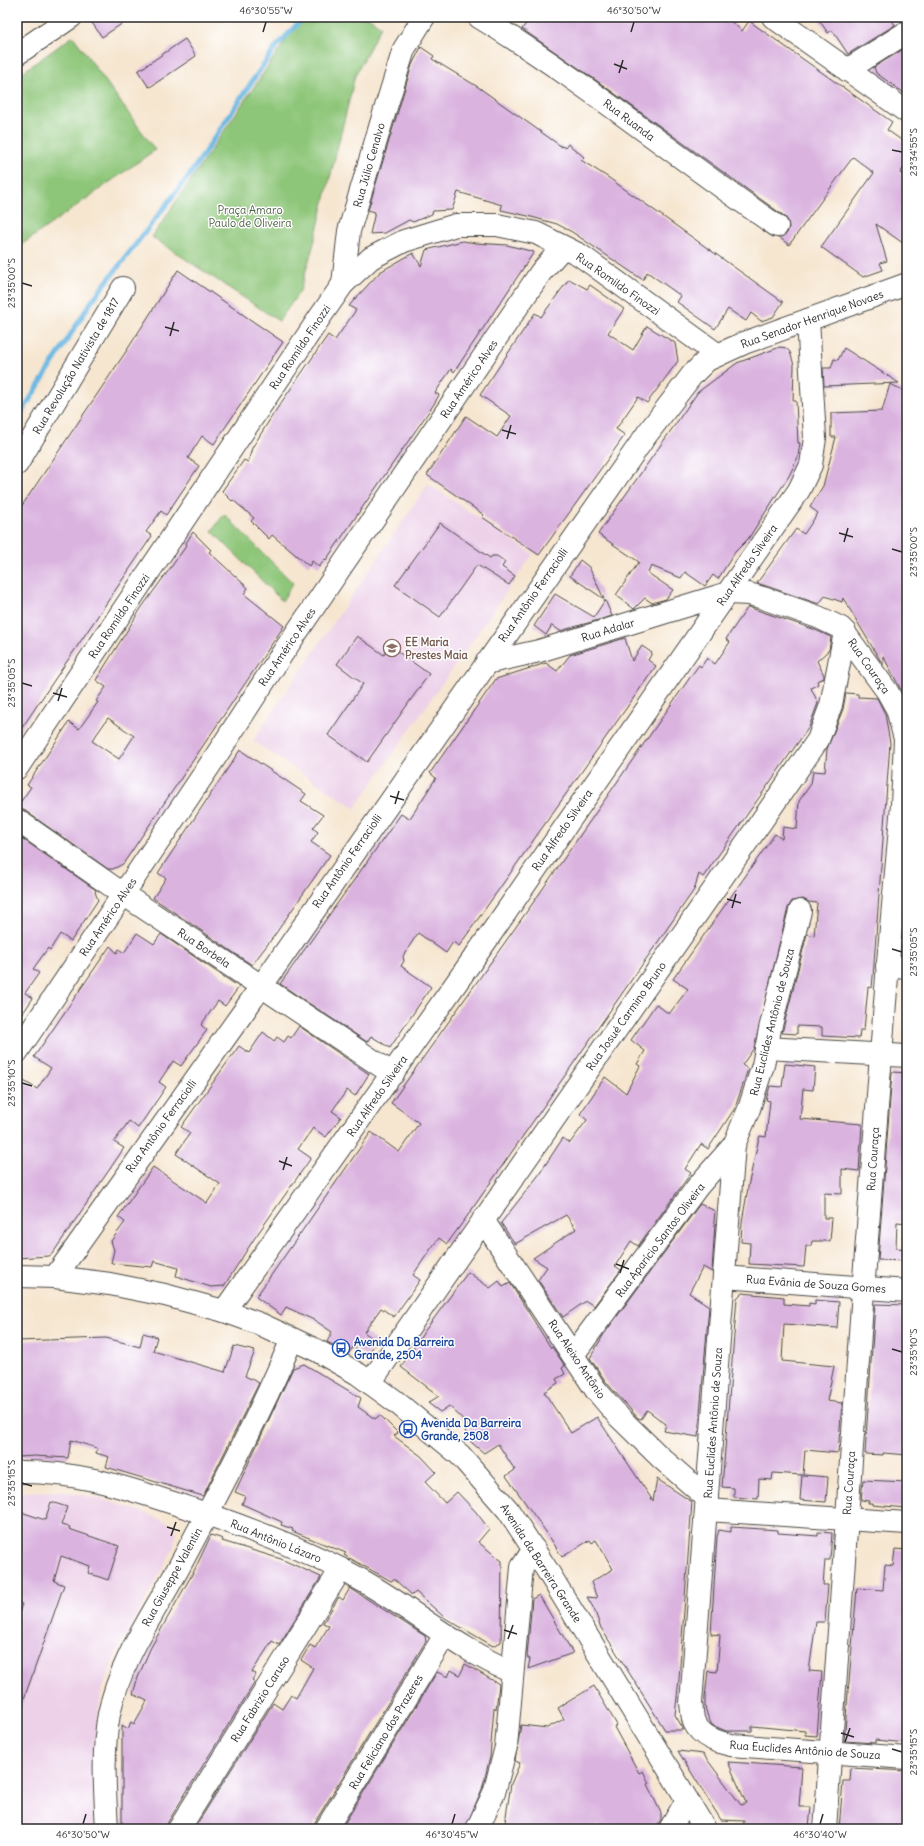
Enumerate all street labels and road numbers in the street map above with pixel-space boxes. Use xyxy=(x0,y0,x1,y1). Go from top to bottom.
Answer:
street label: Rua Ruanda xyxy=(600,96,658,144)
street label: Rua Júlio Cenalvo xyxy=(350,121,388,209)
street label: Rua Romildo Finozzi xyxy=(573,250,663,318)
street label: Rua Senador Henrique Novaes xyxy=(739,287,885,351)
street label: Rua Revolução Nativista de 1817 xyxy=(30,295,123,437)
street label: Rua Romildo Finozzi xyxy=(266,302,334,392)
street label: Rua Américo Alves xyxy=(438,337,500,421)
street label: Rua Alfredo Silveira xyxy=(714,522,780,608)
street label: Rua Antônio Ferraciolli xyxy=(495,545,571,645)
street label: Rua Romildo Finozzi xyxy=(85,571,153,661)
street label: Rua Américo Alves xyxy=(256,605,318,689)
street label: Rua Adalar xyxy=(580,615,637,645)
street label: Rua Couraça xyxy=(845,636,893,696)
street label: Rua Alfredo Silveira xyxy=(529,787,595,873)
street label: Rua Antônio Ferraciolli xyxy=(309,811,385,911)
street label: Rua Américo Alves xyxy=(77,875,139,959)
street label: Rua Borbela xyxy=(175,925,233,971)
street label: Rua Euclides Antônio de Souza xyxy=(747,947,797,1097)
street label: Rua Josué Carmino Bruno xyxy=(583,959,669,1073)
street label: Rua Alfredo Silveira xyxy=(344,1053,410,1139)
street label: Rua Antônio Ferraciolli xyxy=(123,1077,199,1175)
street label: Rua Couraça xyxy=(864,1126,882,1192)
street label: Rua Aparício Santos Oliveira xyxy=(612,1180,708,1300)
street label: Rua Evânia de Souza Gomes xyxy=(746,1272,886,1296)
street label: Rua Aleixo Antônio xyxy=(545,1317,609,1401)
street label: Rua Euclides Antônio de Souza xyxy=(701,1347,725,1499)
street label: Rua Couraça xyxy=(840,1450,858,1516)
street label: Avenida da Barreira Grande xyxy=(497,1501,585,1625)
street label: Rua Antônio Lázaro xyxy=(228,1516,324,1566)
street label: Rua Giuseppe Valentin xyxy=(139,1525,205,1629)
street label: Rua Fabrizio Caruso xyxy=(228,1653,292,1745)
street label: Rua Feliciano dos Prazeres xyxy=(346,1672,426,1792)
street label: Rua Euclides Antônio de Souza xyxy=(729,1738,881,1762)

